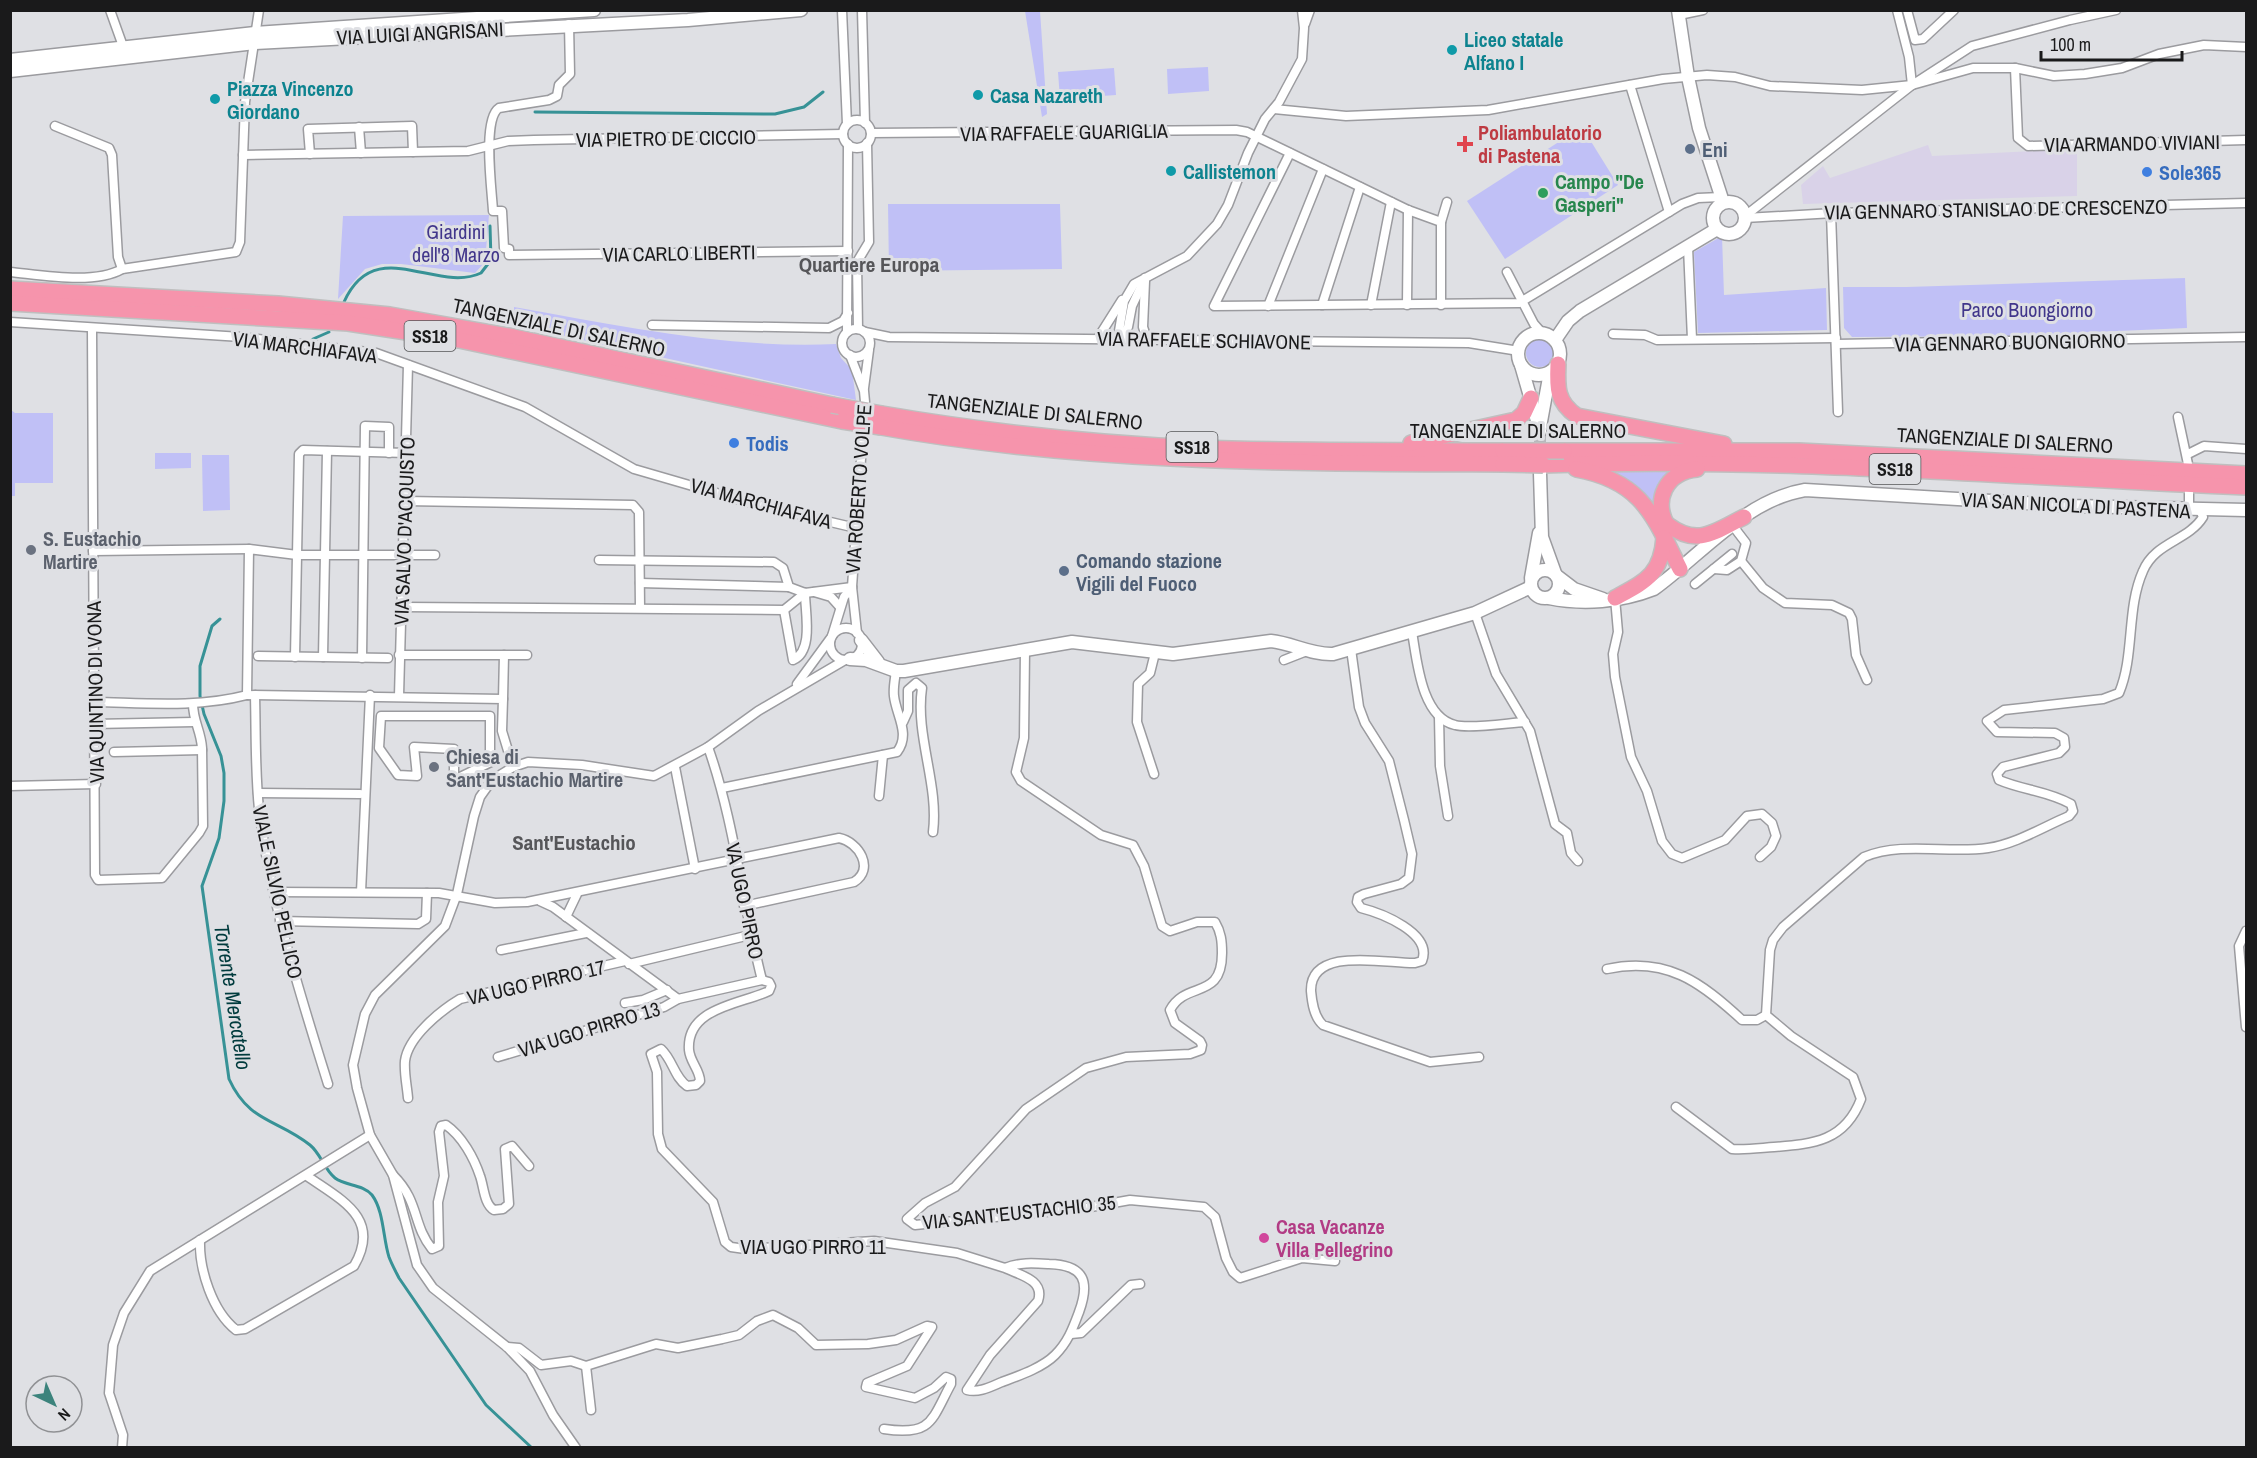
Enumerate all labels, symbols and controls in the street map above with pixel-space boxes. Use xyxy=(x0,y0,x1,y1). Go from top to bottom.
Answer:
street label: VIA LUIGI ANGRISANI xyxy=(336,15,504,51)
scale bar xyxy=(2041,24,2182,62)
place label: Liceo statale Alfano I xyxy=(1464,26,1563,76)
text: 100 m xyxy=(2050,32,2091,57)
marker: Liceo statale Alfano I xyxy=(1445,43,1459,57)
place label: Piazza Vincenzo Giordano xyxy=(227,75,353,125)
place label: Casa Nazareth xyxy=(990,82,1103,109)
marker: Casa Nazareth xyxy=(971,88,985,102)
marker: Piazza Vincenzo Giordano xyxy=(208,92,222,106)
street label: VIA RAFFAELE GUARIGLIA xyxy=(960,117,1168,147)
place label: Poliambulatorio di Pastena xyxy=(1478,119,1602,169)
street label: VIA PIETRO DE CICCIO xyxy=(576,123,756,153)
street label: VIA ARMANDO VIVIANI xyxy=(2044,128,2220,158)
marker: Poliambulatorio di Pastena xyxy=(1456,135,1474,153)
place label: Eni xyxy=(1702,136,1728,163)
marker: Eni xyxy=(1683,142,1697,156)
place label: Callistemon xyxy=(1183,158,1276,185)
place label: Sole365 xyxy=(2159,159,2221,186)
marker: Callistemon xyxy=(1164,164,1178,178)
marker: Sole365 xyxy=(2140,165,2154,179)
place label: Campo "De Gasperi" xyxy=(1555,168,1644,218)
marker: Campo "De Gasperi" xyxy=(1536,186,1550,200)
street label: VIA GENNARO STANISLAO DE CRESCENZO xyxy=(1824,193,2168,225)
park label: Giardini dell'8 Marzo xyxy=(412,218,500,268)
street label: VIA CARLO LIBERTI xyxy=(602,238,756,268)
district label: Quartiere Europa xyxy=(799,250,940,279)
street label: TANGENZIALE DI SALERNO xyxy=(450,291,668,363)
park label: Parco Buongiorno xyxy=(1961,296,2093,323)
road number: SS18 xyxy=(404,321,456,351)
street label: VIA MARCHIAFAVA xyxy=(231,325,379,369)
street label: VIA RAFFAELE SCHIAVONE xyxy=(1097,325,1311,355)
street label: VIA GENNARO BUONGIORNO xyxy=(1894,326,2126,358)
street label: TANGENZIALE DI SALERNO xyxy=(926,386,1144,436)
street label: VIA ROBERTO VOLPE xyxy=(839,403,877,575)
street label: TANGENZIALE DI SALERNO xyxy=(1410,417,1626,444)
street label: TANGENZIALE DI SALERNO xyxy=(1896,421,2114,459)
place label: Todis xyxy=(746,430,789,457)
road number: SS18 xyxy=(1166,432,1218,462)
street label: VIA SALVO D'ACQUISTO xyxy=(387,436,421,626)
marker: Todis xyxy=(727,436,741,450)
road number: SS18 xyxy=(1870,454,1920,484)
street label: VIA MARCHIAFAVA xyxy=(687,471,835,535)
street label: VIA SAN NICOLA DI PASTENA xyxy=(1961,486,2191,524)
place label: S. Eustachio Martire xyxy=(43,525,141,575)
marker: S. Eustachio Martire xyxy=(24,543,38,557)
place label: Comando stazione Vigili del Fuoco xyxy=(1076,547,1222,597)
marker: Comando stazione Vigili del Fuoco xyxy=(1057,564,1071,578)
street label: VIA QUINTINO DI VONA xyxy=(80,601,110,783)
place label: Chiesa di Sant'Eustachio Martire xyxy=(446,743,623,793)
marker: Chiesa di Sant'Eustachio Martire xyxy=(427,760,441,774)
street label: VIALE SILVIO PELLICO xyxy=(246,803,310,981)
district label: Sant'Eustachio xyxy=(512,828,636,857)
street label: VA UGO PIRRO xyxy=(720,840,770,962)
water label: Torrente Mercatello xyxy=(207,922,259,1072)
street label: VA UGO PIRRO 17 xyxy=(464,953,608,1011)
street label: VIA UGO PIRRO 13 xyxy=(515,995,663,1063)
street label: VIA SANT'EUSTACHIO 35 xyxy=(921,1188,1117,1236)
place label: Casa Vacanze Villa Pellegrino xyxy=(1276,1213,1393,1263)
marker: Casa Vacanze Villa Pellegrino xyxy=(1257,1231,1271,1245)
street label: VIA UGO PIRRO 11 xyxy=(740,1233,886,1260)
north arrow xyxy=(24,1374,84,1434)
text: N xyxy=(53,1404,75,1426)

